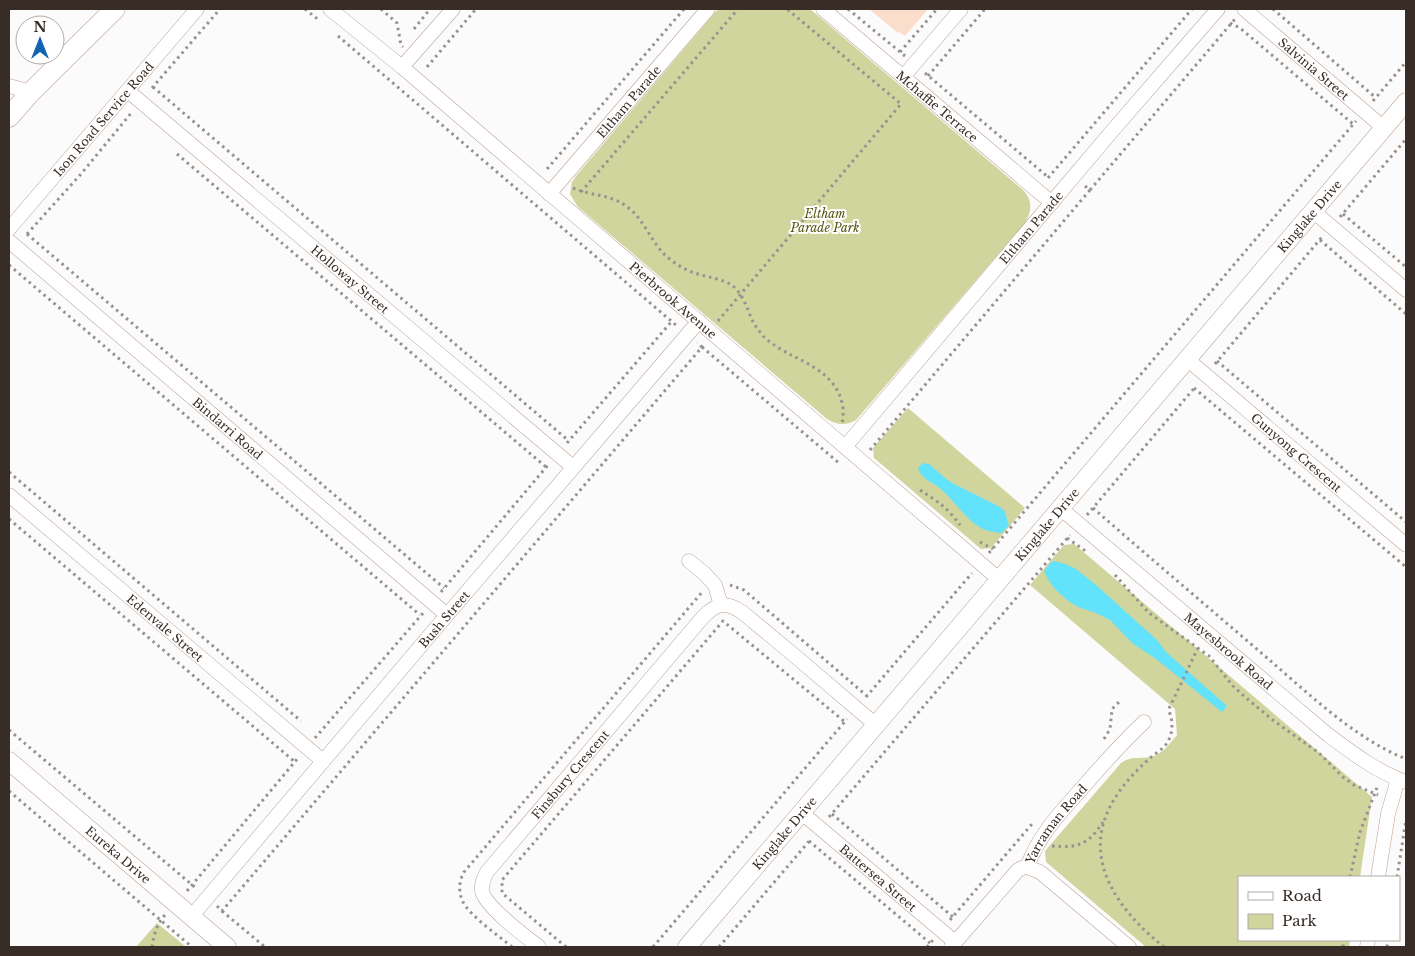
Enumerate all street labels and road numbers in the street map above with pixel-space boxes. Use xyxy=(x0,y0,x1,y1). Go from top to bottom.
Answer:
street label: Salvinia Street xyxy=(1276,34,1353,103)
street label: Ison Road Service Road xyxy=(50,58,156,179)
street label: Eltham Parade xyxy=(593,62,664,141)
street label: Mchaffie Terrace xyxy=(893,67,981,145)
street label: Kinglake Drive xyxy=(1274,176,1344,255)
street label: Eltham Parade xyxy=(996,188,1066,266)
street label: Holloway Street xyxy=(308,242,393,316)
street label: Pierbrook Avenue xyxy=(627,258,720,341)
street label: Bindarri Road xyxy=(190,394,266,462)
street label: Gunyong Crescent xyxy=(1248,409,1346,495)
street label: Kinglake Drive xyxy=(1011,485,1082,564)
street label: Bush Street xyxy=(415,587,473,650)
street label: Edenvale Street xyxy=(124,591,207,665)
street label: Mayesbrook Road xyxy=(1181,609,1276,692)
street label: Finsbury Crescent xyxy=(528,726,612,822)
street label: Yarraman Road xyxy=(1021,781,1090,867)
street label: Kinglake Drive xyxy=(749,793,820,872)
street label: Eureka Drive xyxy=(83,822,154,887)
street label: Battersea Street xyxy=(837,841,920,914)

